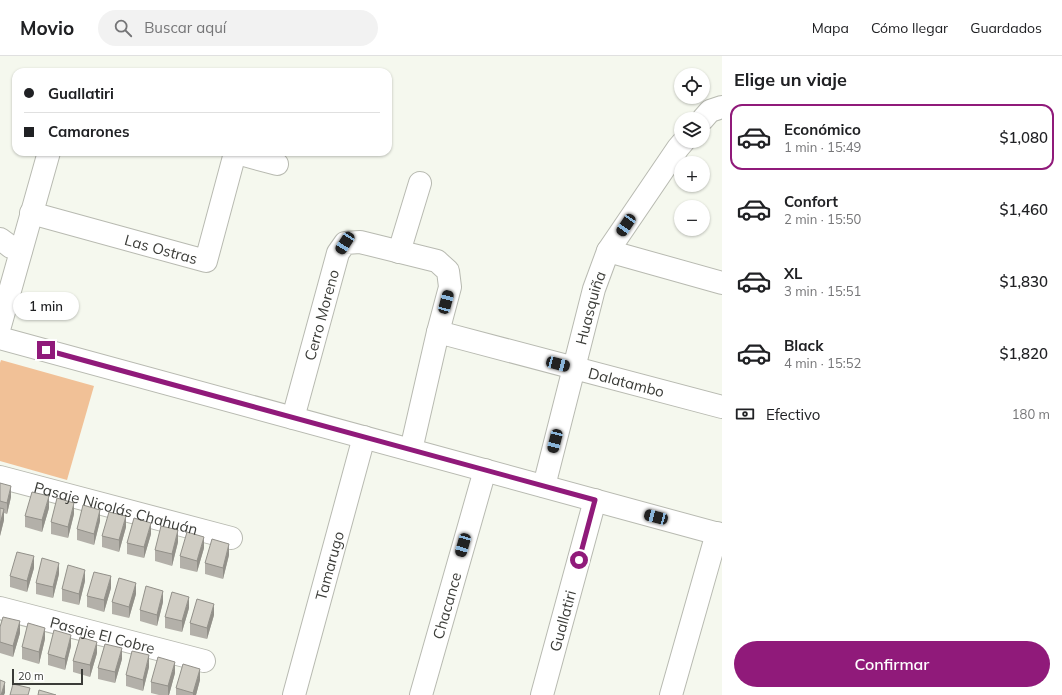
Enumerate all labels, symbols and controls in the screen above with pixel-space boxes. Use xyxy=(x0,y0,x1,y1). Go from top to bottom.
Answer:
search box xyxy=(98,10,378,46)
text: Movio xyxy=(20,16,74,40)
icon: search xyxy=(112,17,134,39)
text: Buscar aquí xyxy=(144,18,226,37)
text: Mapa xyxy=(812,19,849,37)
text: Cómo llegar xyxy=(871,19,948,37)
text: Guardados xyxy=(970,19,1042,37)
map controls xyxy=(674,68,710,236)
button: locate xyxy=(674,68,710,104)
text: Elige un viaje xyxy=(734,68,847,91)
text: Guallatiri xyxy=(48,84,114,103)
button: layers xyxy=(674,112,710,148)
icon: car xyxy=(736,119,772,155)
text: Económico xyxy=(784,120,861,139)
text: Camarones xyxy=(48,122,130,141)
text: $1,080 xyxy=(999,128,1048,147)
text: 1 min · 15:49 xyxy=(784,139,861,155)
button: + xyxy=(674,156,710,192)
icon: car xyxy=(736,191,772,227)
text: Confort xyxy=(784,192,838,211)
button: − xyxy=(674,200,710,236)
text: $1,460 xyxy=(999,200,1048,219)
text: 2 min · 15:50 xyxy=(784,211,861,227)
car xyxy=(614,212,638,238)
street label: Las Ostras xyxy=(123,230,200,268)
car xyxy=(333,230,357,256)
icon: car xyxy=(736,263,772,299)
text: XL xyxy=(784,264,802,283)
street label: Cerro Moreno xyxy=(300,267,343,362)
street label: Huasquiña xyxy=(571,268,609,347)
text: $1,830 xyxy=(999,272,1048,291)
text: 3 min · 15:51 xyxy=(784,283,861,299)
car xyxy=(437,289,455,315)
callout: 1 min xyxy=(13,292,79,320)
text: 1 min xyxy=(29,298,63,314)
icon: car xyxy=(736,335,772,371)
text: Black xyxy=(784,336,823,355)
route end xyxy=(37,341,55,359)
text: $1,820 xyxy=(999,344,1048,363)
car xyxy=(545,355,571,373)
text: 4 min · 15:52 xyxy=(784,355,861,371)
street label: Dalatambo xyxy=(586,363,667,401)
icon: cash xyxy=(734,403,756,425)
text: Efectivo xyxy=(766,405,820,424)
text: 180 m xyxy=(1012,406,1050,422)
car xyxy=(546,428,564,454)
street label: Pasaje Nicolás Chahuán xyxy=(32,477,200,538)
car xyxy=(643,508,669,526)
street label: Tamarugo xyxy=(311,529,348,602)
car xyxy=(454,532,472,558)
route start xyxy=(570,551,588,569)
street label: Chacance xyxy=(428,570,465,641)
street label: Guallatiri xyxy=(545,588,580,653)
street label: Pasaje El Cobre xyxy=(48,612,157,657)
button: Confirmar xyxy=(734,641,1050,687)
scale bar xyxy=(12,667,83,686)
text: 20 m xyxy=(18,669,44,683)

